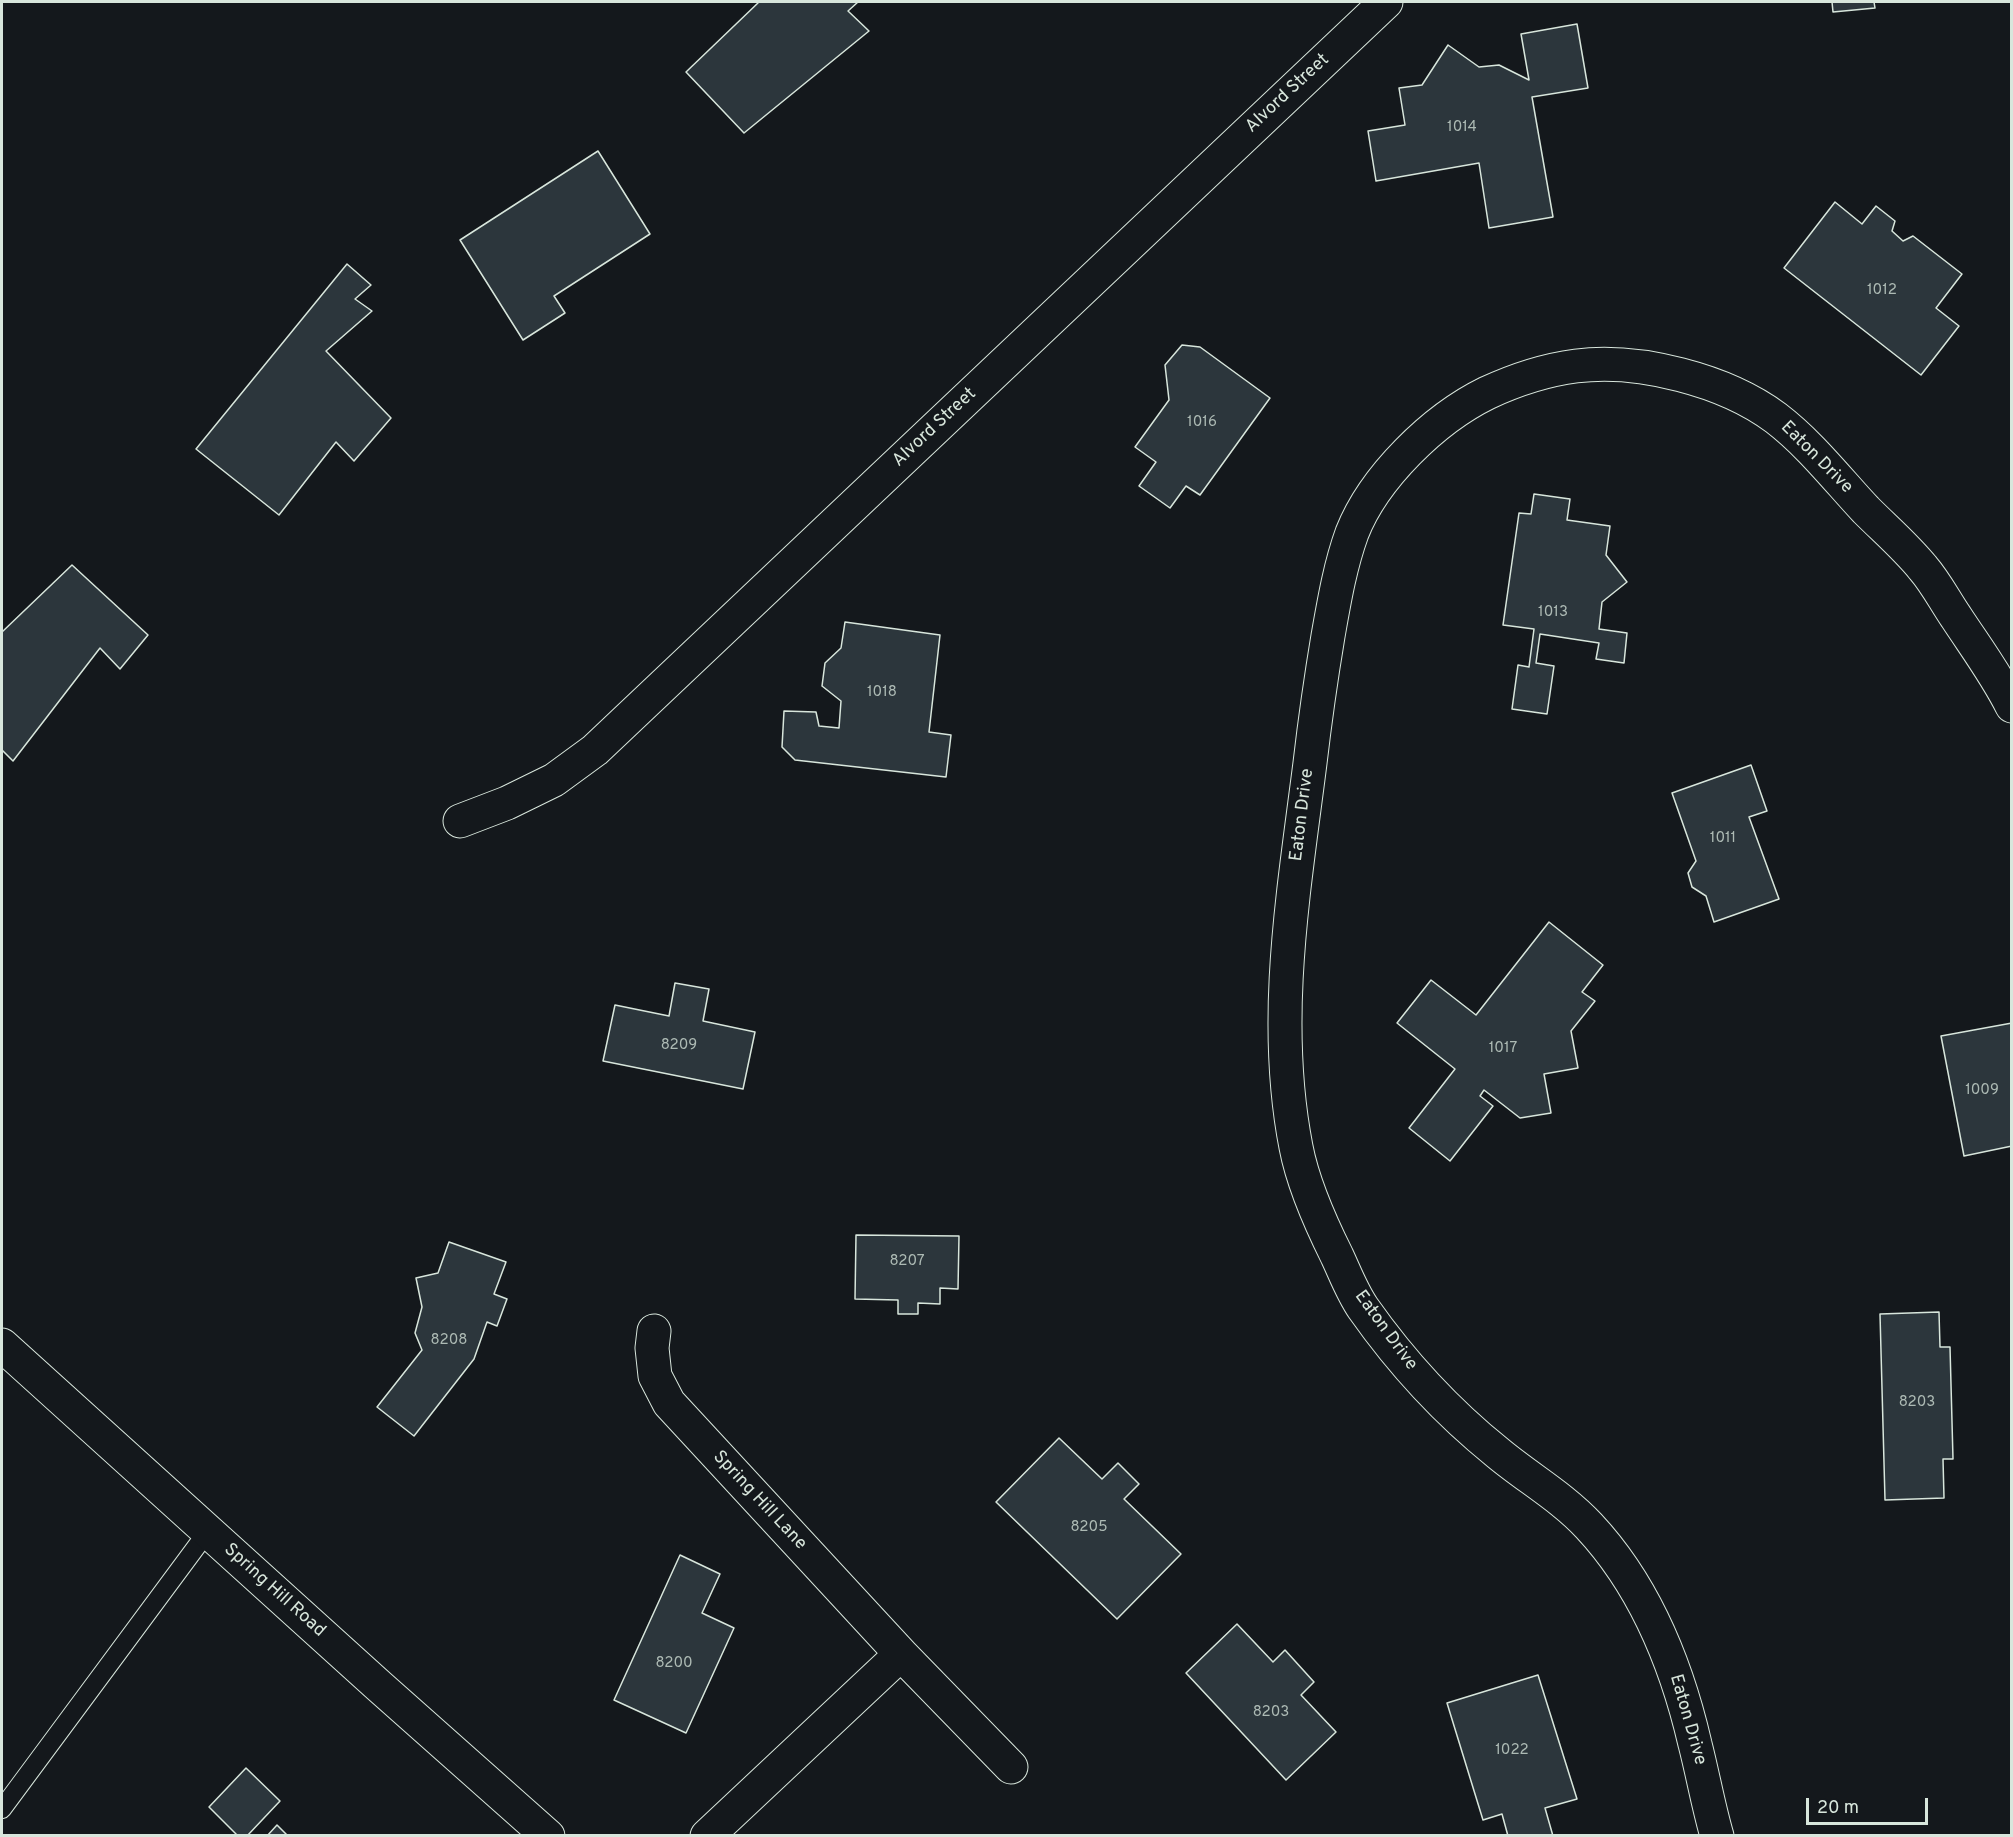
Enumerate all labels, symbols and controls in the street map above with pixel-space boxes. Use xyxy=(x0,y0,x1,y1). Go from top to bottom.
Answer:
street label: Alvord Street xyxy=(1242,50,1334,138)
house number: 1014 xyxy=(1447,119,1477,137)
house number: 1012 xyxy=(1867,282,1897,300)
street label: Alvord Street xyxy=(889,384,981,472)
house number: 1016 xyxy=(1187,414,1217,432)
street label: Eaton Drive xyxy=(1775,417,1857,499)
house number: 1013 xyxy=(1538,604,1568,622)
house number: 1018 xyxy=(867,684,897,702)
street label: Eaton Drive xyxy=(1287,767,1319,863)
house number: 1011 xyxy=(1710,830,1736,848)
house number: 8209 xyxy=(661,1037,697,1055)
house number: 1017 xyxy=(1489,1040,1517,1058)
house number: 1009 xyxy=(1965,1082,1999,1100)
house number: 8207 xyxy=(889,1253,925,1271)
street label: Eaton Drive xyxy=(1349,1287,1421,1375)
house number: 8208 xyxy=(431,1332,467,1350)
house number: 8203 xyxy=(1899,1394,1935,1412)
street label: Spring Hill Lane xyxy=(708,1447,810,1555)
house number: 8205 xyxy=(1071,1519,1107,1537)
street label: Spring Hill Road xyxy=(219,1540,329,1642)
house number: 8200 xyxy=(655,1655,693,1673)
street label: Eaton Drive xyxy=(1664,1672,1710,1768)
house number: 8203 xyxy=(1253,1704,1289,1722)
house number: 1022 xyxy=(1495,1742,1529,1760)
scale bar xyxy=(1809,1786,1930,1824)
text: 20 m xyxy=(1817,1797,1859,1820)

